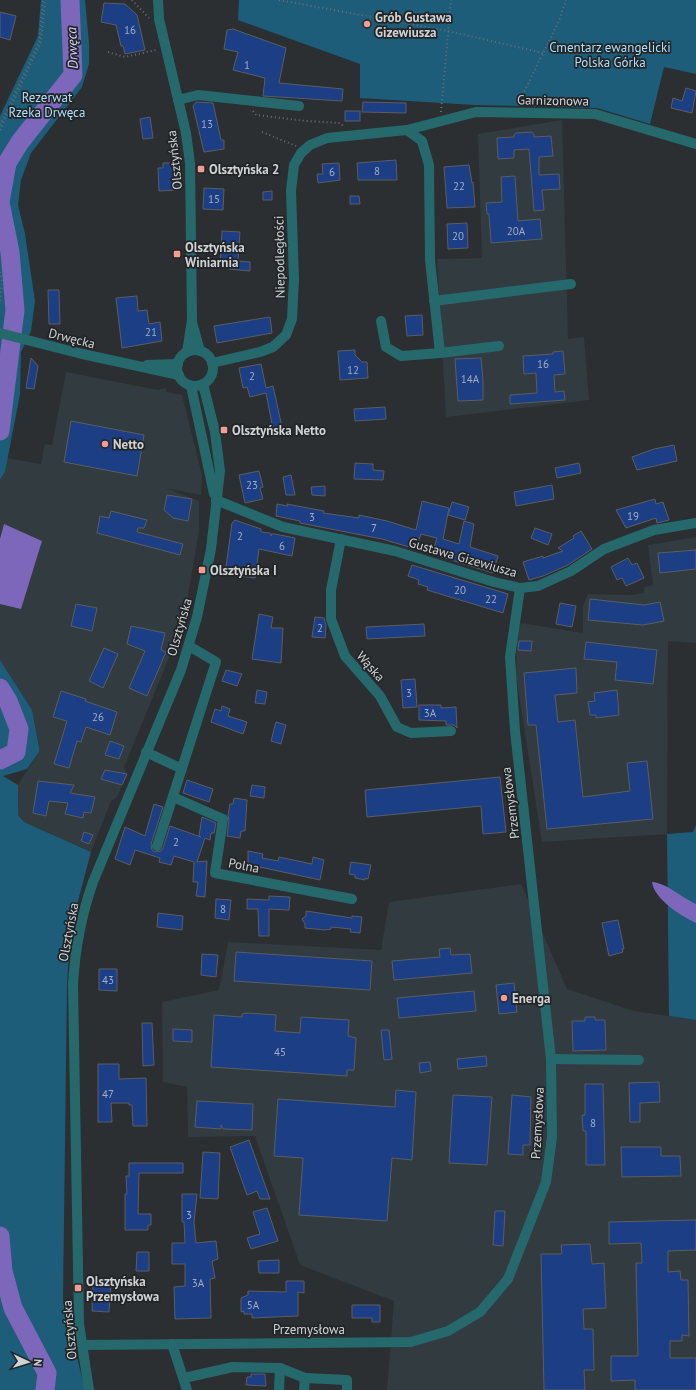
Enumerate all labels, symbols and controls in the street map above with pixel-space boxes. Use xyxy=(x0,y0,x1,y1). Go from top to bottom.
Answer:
place label: Grób Gustawa Gizewiusza xyxy=(375,9,452,41)
marker: Grób Gustawa Gizewiusza xyxy=(362,19,372,29)
house number: 16 xyxy=(124,23,136,37)
water label: Drwęca xyxy=(62,27,82,69)
park label: Cmentarz ewangelicki Polska Górka xyxy=(549,39,671,71)
house number: 1 xyxy=(244,58,250,72)
park label: Rezerwat Rzeka Drwęca xyxy=(9,89,85,121)
street label: Garnizonowa xyxy=(517,91,589,110)
house number: 13 xyxy=(201,117,213,131)
street label: Olsztyńska xyxy=(163,129,186,191)
place label: Olsztyńska 2 xyxy=(209,161,279,178)
marker: Olsztyńska 2 xyxy=(196,164,206,174)
house number: 8 xyxy=(374,164,380,178)
house number: 6 xyxy=(329,165,335,179)
house number: 22 xyxy=(453,179,465,193)
house number: 15 xyxy=(208,192,220,206)
street label: Niepodległości xyxy=(270,216,289,298)
house number: 20A xyxy=(507,224,526,238)
house number: 20 xyxy=(452,229,464,243)
place label: Olsztyńska Winiarnia xyxy=(185,239,245,271)
marker: Olsztyńska Winiarnia xyxy=(172,249,182,259)
street label: Drwęcka xyxy=(47,325,97,352)
house number: 21 xyxy=(145,325,157,339)
house number: 16 xyxy=(537,357,549,371)
house number: 12 xyxy=(347,363,359,377)
house number: 2 xyxy=(249,369,255,383)
house number: 14A xyxy=(461,372,480,386)
place label: Olsztyńska Netto xyxy=(232,422,326,439)
marker: Olsztyńska Netto xyxy=(219,425,229,435)
place label: Netto xyxy=(113,436,144,453)
marker: Netto xyxy=(100,439,110,449)
house number: 23 xyxy=(246,478,258,492)
house number: 19 xyxy=(627,509,639,523)
house number: 3 xyxy=(309,510,315,524)
house number: 7 xyxy=(371,521,377,535)
house number: 2 xyxy=(237,529,243,543)
street label: Gustawa Gizewiusza xyxy=(407,534,519,581)
house number: 6 xyxy=(279,539,285,553)
place label: Olsztyńska I xyxy=(210,562,277,579)
marker: Olsztyńska I xyxy=(197,565,207,575)
house number: 20 xyxy=(454,583,466,597)
house number: 22 xyxy=(485,592,497,606)
street label: Olsztyńska xyxy=(163,596,196,658)
house number: 2 xyxy=(317,621,323,635)
street label: Wąska xyxy=(353,648,388,685)
house number: 3 xyxy=(406,686,412,700)
house number: 3A xyxy=(424,706,437,720)
house number: 26 xyxy=(92,710,104,724)
street label: Przemysłowa xyxy=(498,766,523,840)
house number: 2 xyxy=(173,835,179,849)
street label: Polna xyxy=(227,854,261,877)
street label: Olsztyńska xyxy=(54,901,83,963)
house number: 8 xyxy=(220,902,226,916)
house number: 43 xyxy=(102,973,114,987)
place label: Energa xyxy=(512,990,550,1007)
marker: Energa xyxy=(499,993,509,1003)
house number: 45 xyxy=(274,1045,286,1059)
house number: 47 xyxy=(102,1087,114,1101)
street label: Przemysłowa xyxy=(527,1087,548,1159)
house number: 8 xyxy=(590,1116,596,1130)
house number: 3 xyxy=(186,1208,192,1222)
place label: Olsztyńska Przemysłowa xyxy=(86,1273,159,1305)
house number: 3A xyxy=(192,1276,205,1290)
marker: Olsztyńska Przemysłowa xyxy=(73,1283,83,1293)
house number: 5A xyxy=(247,1298,260,1312)
street label: Olsztyńska xyxy=(58,1299,81,1360)
street label: Przemysłowa xyxy=(273,1321,345,1338)
north arrow xyxy=(8,1342,48,1382)
text: N xyxy=(31,1359,45,1367)

